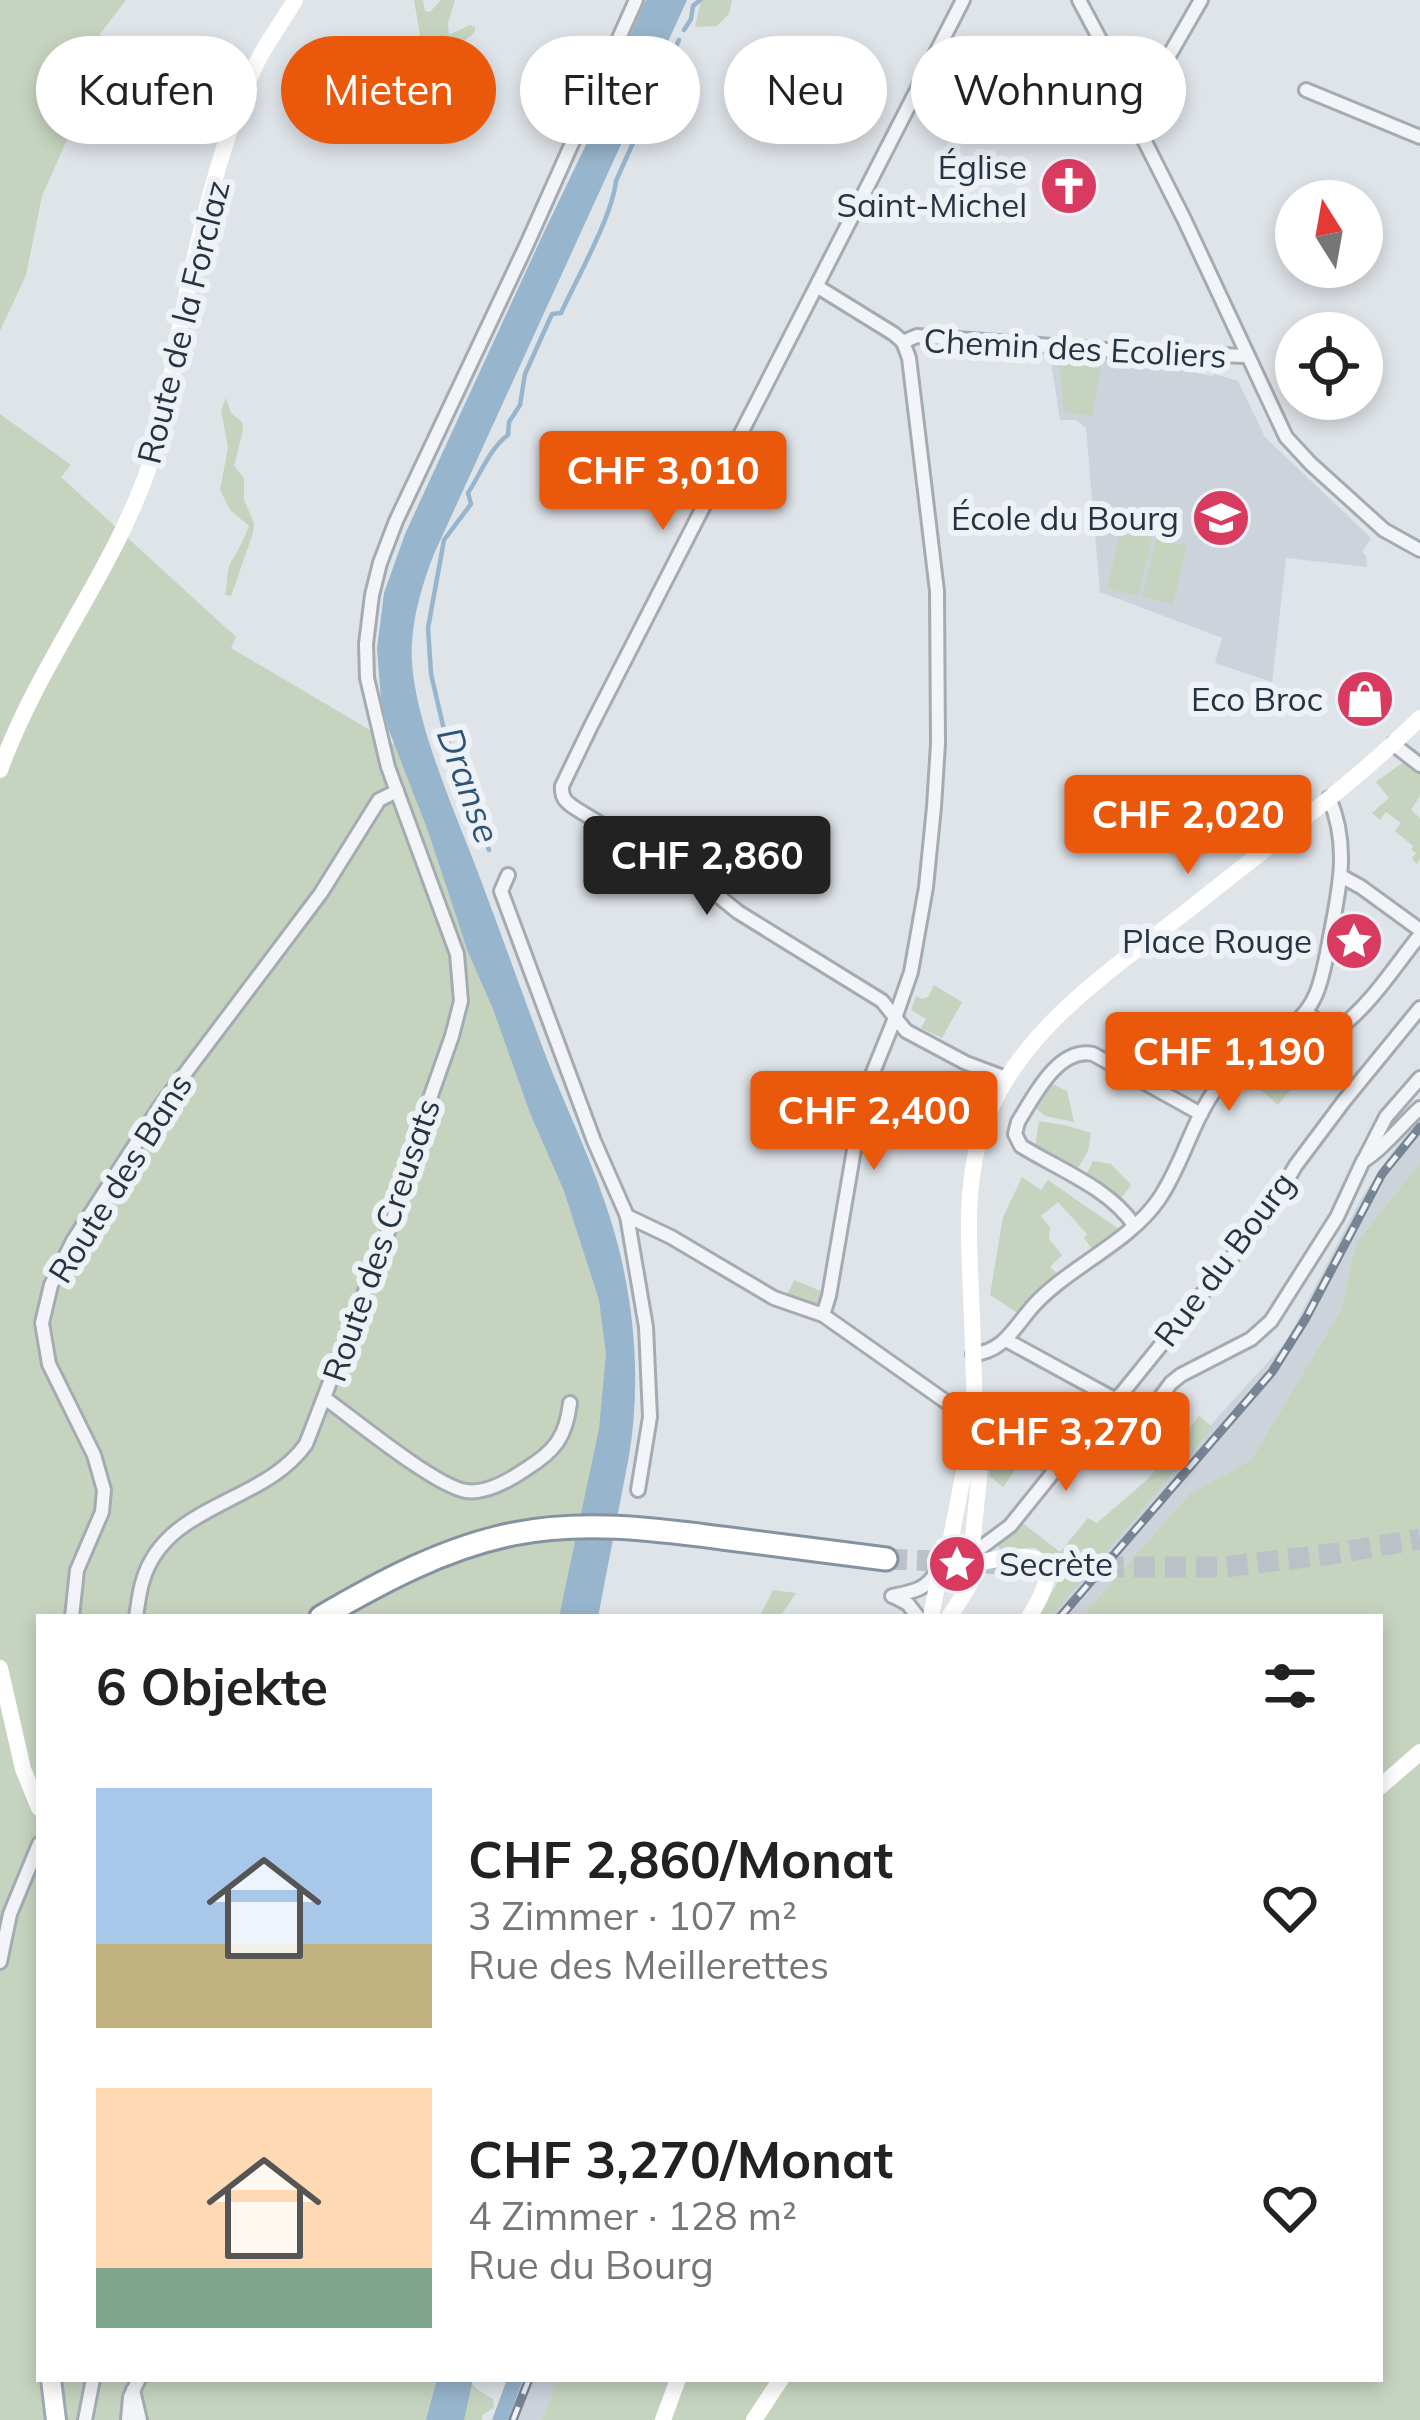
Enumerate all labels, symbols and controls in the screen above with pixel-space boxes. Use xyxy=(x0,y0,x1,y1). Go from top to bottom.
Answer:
chip: Kaufen xyxy=(36,36,257,144)
chip: Mieten xyxy=(281,36,496,144)
chip: Filter xyxy=(520,36,700,144)
chip: Neu xyxy=(724,36,887,144)
chip: Wohnung xyxy=(911,36,1186,144)
place label: Église Saint-Michel xyxy=(836,146,1027,225)
church icon: Église Saint-Michel xyxy=(1038,155,1100,217)
street label: Route de la Forclaz xyxy=(127,176,238,468)
north arrow xyxy=(1275,180,1383,288)
map controls xyxy=(1275,180,1383,420)
button: locate xyxy=(1275,312,1383,420)
street label: Chemin des Ecoliers xyxy=(922,319,1228,376)
pin: CHF 3,010 xyxy=(526,431,800,533)
text: CHF 3,010 xyxy=(566,445,760,494)
school or university icon: École du Bourg xyxy=(1190,487,1252,549)
place label: École du Bourg xyxy=(951,497,1179,538)
shop icon: Eco Broc xyxy=(1334,668,1396,730)
place label: Eco Broc xyxy=(1191,678,1323,719)
water label: Dranse xyxy=(428,721,511,849)
pin: CHF 2,020 xyxy=(1051,775,1325,877)
text: CHF 2,020 xyxy=(1091,789,1285,838)
pin: CHF 2,860 xyxy=(570,816,844,918)
text: CHF 2,860 xyxy=(610,830,804,879)
place icon: Place Rouge xyxy=(1323,910,1385,972)
place label: Place Rouge xyxy=(1122,920,1312,961)
pin: CHF 1,190 xyxy=(1092,1012,1366,1114)
text: CHF 1,190 xyxy=(1132,1026,1326,1075)
street label: Route des Bans xyxy=(39,1066,200,1290)
pin: CHF 2,400 xyxy=(737,1071,1011,1173)
text: CHF 2,400 xyxy=(777,1085,971,1134)
street label: Route des Creusats xyxy=(313,1093,448,1387)
street label: Rue du Bourg xyxy=(1145,1163,1303,1354)
pin: CHF 3,270 xyxy=(929,1392,1203,1494)
text: CHF 3,270 xyxy=(969,1406,1163,1455)
place icon: Secrète xyxy=(926,1533,988,1595)
place label: Secrète xyxy=(999,1543,1113,1584)
icon: filters xyxy=(1257,1653,1323,1719)
text: 6 Objekte xyxy=(96,1654,328,1718)
text: CHF 2,860/Monat xyxy=(468,1827,893,1891)
icon: home xyxy=(192,1836,336,1980)
icon: heart xyxy=(1257,1875,1323,1941)
text: 3 Zimmer · 107 m² xyxy=(468,1891,797,1940)
text: Rue des Meillerettes xyxy=(468,1940,829,1989)
text: CHF 3,270/Monat xyxy=(468,2127,893,2191)
icon: home xyxy=(192,2136,336,2280)
icon: heart xyxy=(1257,2175,1323,2241)
text: 4 Zimmer · 128 m² xyxy=(468,2191,797,2240)
text: Rue du Bourg xyxy=(468,2240,714,2289)

